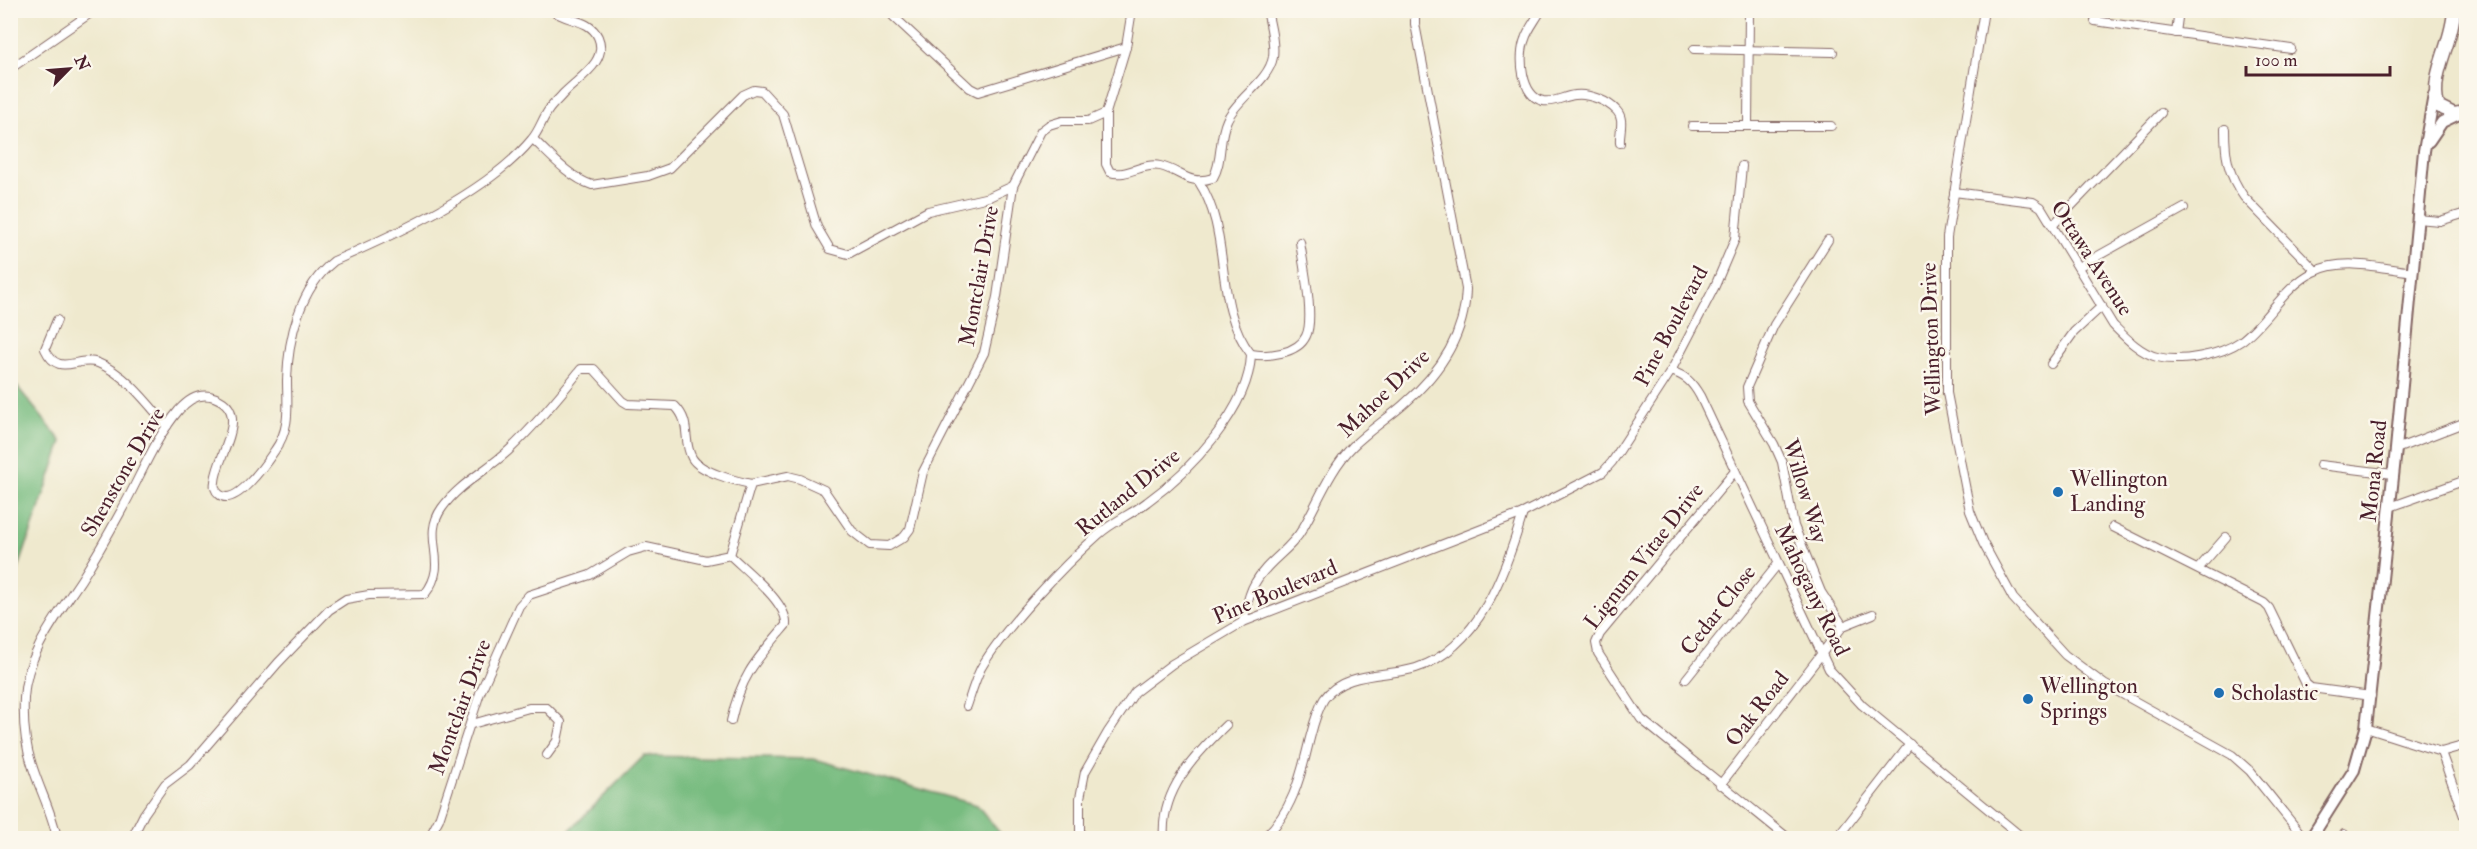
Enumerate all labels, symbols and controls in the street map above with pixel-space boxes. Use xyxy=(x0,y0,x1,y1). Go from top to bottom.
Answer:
north arrow xyxy=(39,39,99,99)
scale bar xyxy=(2246,39,2390,77)
text: 100 m xyxy=(2255,49,2298,72)
text: N xyxy=(69,51,94,74)
street label: Ottawa Avenue xyxy=(2044,195,2140,321)
street label: Montclair Drive xyxy=(953,203,1005,349)
street label: Pine Boulevard xyxy=(1628,261,1714,391)
street label: Wellington Drive xyxy=(1914,262,1948,417)
street label: Mahoe Drive xyxy=(1332,342,1436,444)
street label: Shenstone Drive xyxy=(75,402,171,542)
street label: Mona Road xyxy=(2355,418,2393,523)
street label: Willow Way xyxy=(1776,435,1834,547)
street label: Rutland Drive xyxy=(1070,442,1186,542)
place label: Wellington Landing xyxy=(2069,465,2168,518)
street label: Lignum Vitae Drive xyxy=(1578,477,1710,635)
marker: Wellington Landing xyxy=(2051,485,2065,499)
street label: Mahogany Road xyxy=(1768,519,1856,661)
street label: Pine Boulevard xyxy=(1209,553,1341,631)
street label: Cedar Close xyxy=(1674,559,1762,661)
street label: Montclair Drive xyxy=(422,635,498,779)
street label: Oak Road xyxy=(1719,666,1795,752)
place label: Wellington Springs xyxy=(2039,672,2138,726)
place label: Scholastic xyxy=(2231,679,2318,707)
marker: Scholastic xyxy=(2212,686,2226,700)
marker: Wellington Springs xyxy=(2021,692,2035,706)

